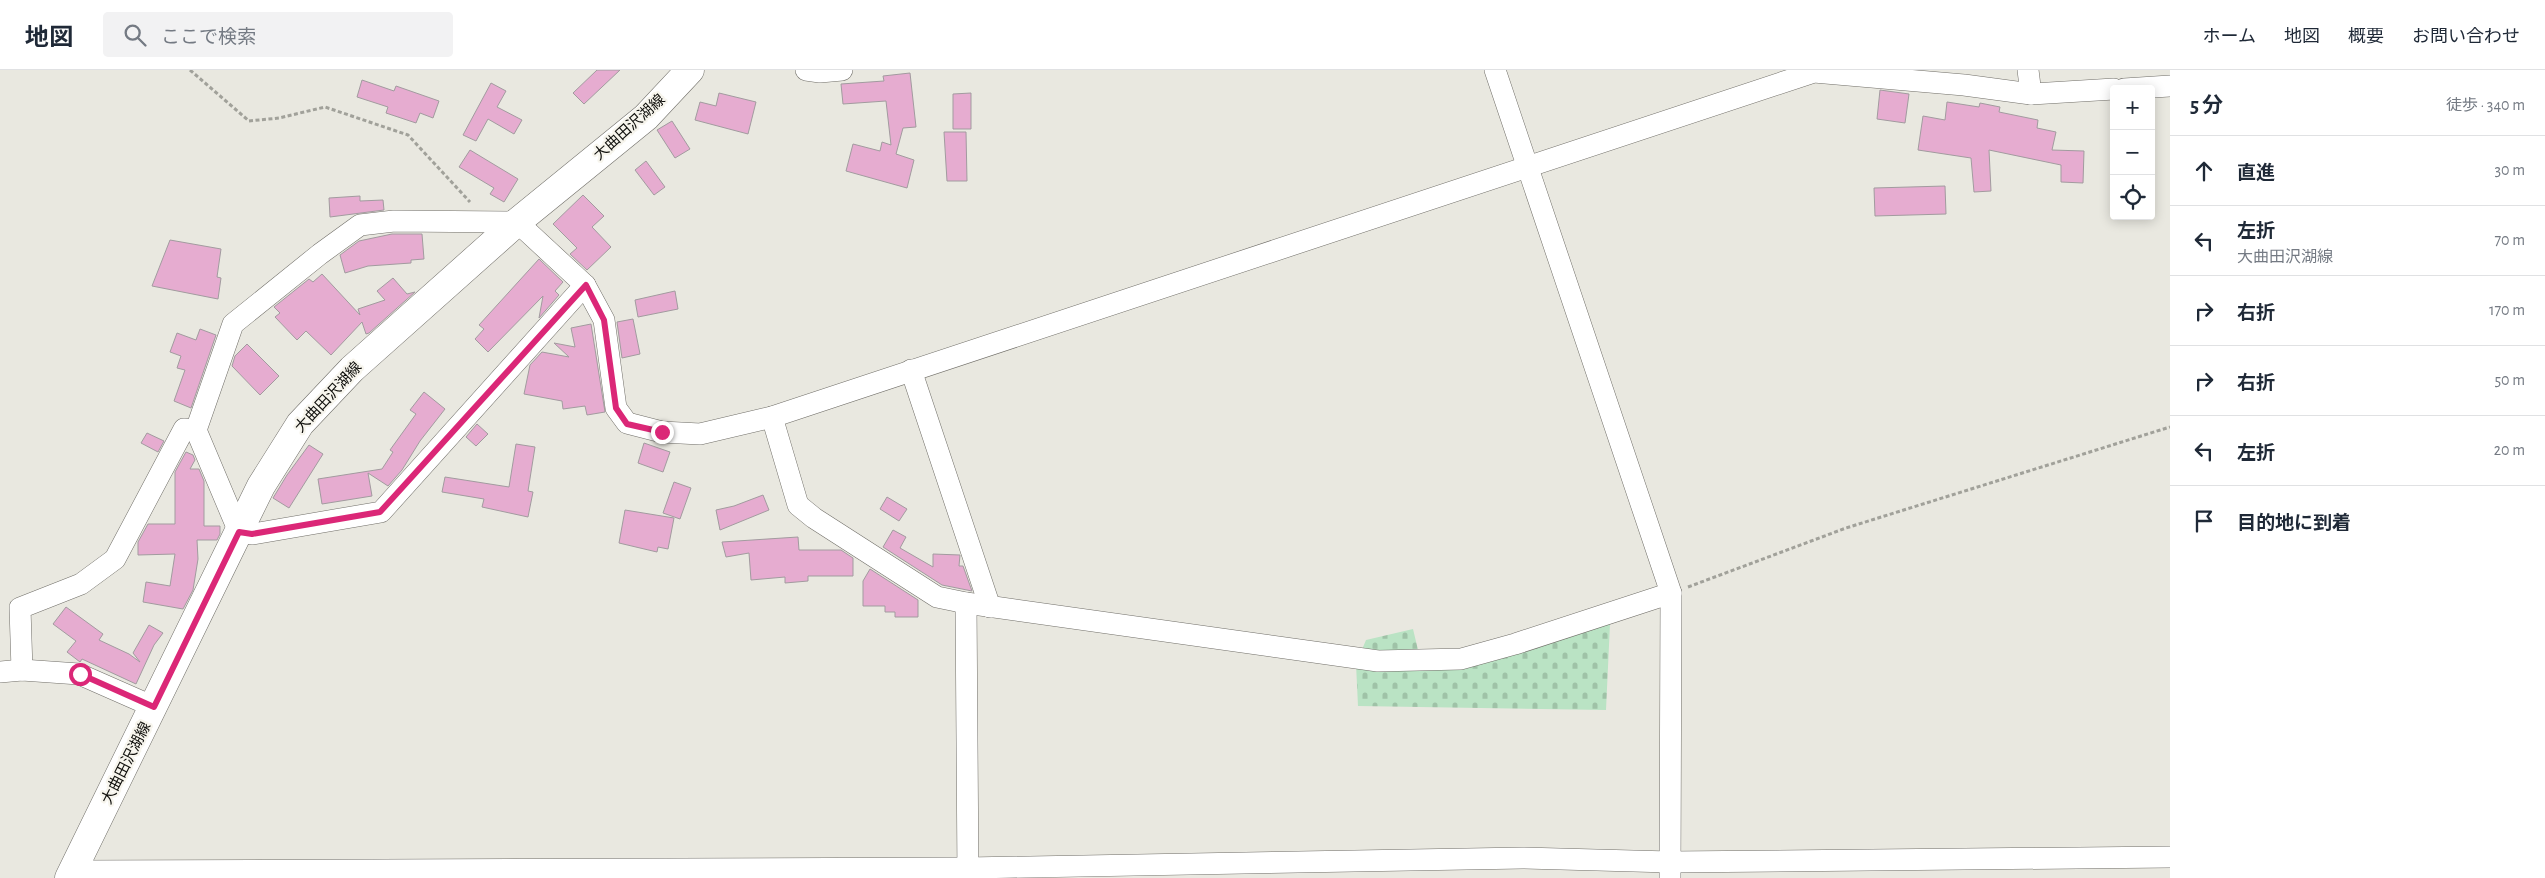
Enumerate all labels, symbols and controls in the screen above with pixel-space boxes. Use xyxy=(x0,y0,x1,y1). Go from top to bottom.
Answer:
search box xyxy=(103,12,453,57)
icon: search xyxy=(121,21,149,49)
text: 地図 xyxy=(25,26,73,50)
text: ここで検索 xyxy=(161,28,256,47)
text: ホーム xyxy=(2203,28,2256,46)
text: 地図 xyxy=(2284,28,2320,46)
text: 概要 xyxy=(2348,28,2384,46)
text: お問い合わせ xyxy=(2412,28,2520,46)
map controls xyxy=(2110,85,2155,220)
button: + xyxy=(2110,85,2155,130)
street label: 大曲田沢湖線 xyxy=(590,91,668,163)
text: 5 分 xyxy=(2190,95,2223,116)
text: 徒歩 · 340 m xyxy=(2446,97,2525,113)
button: − xyxy=(2110,130,2155,175)
icon: ahead xyxy=(2190,157,2218,185)
text: 30 m xyxy=(2495,162,2525,178)
text: 直進 xyxy=(2237,164,2275,183)
button: locate xyxy=(2110,175,2155,220)
text: 左折 xyxy=(2237,222,2275,241)
icon: left xyxy=(2190,227,2218,255)
text: 70 m xyxy=(2494,232,2525,248)
text: 大曲田沢湖線 xyxy=(2237,249,2333,265)
icon: right xyxy=(2190,297,2218,325)
text: 170 m xyxy=(2489,302,2525,318)
text: 右折 xyxy=(2237,304,2275,323)
street label: 大曲田沢湖線 xyxy=(291,359,365,435)
icon: right xyxy=(2190,367,2218,395)
text: 50 m xyxy=(2494,372,2525,388)
text: 右折 xyxy=(2237,374,2275,393)
route end xyxy=(651,421,674,444)
icon: left xyxy=(2190,437,2218,465)
text: 20 m xyxy=(2494,442,2525,458)
text: 左折 xyxy=(2237,444,2275,463)
icon: arrive xyxy=(2190,507,2218,535)
text: 目的地に到着 xyxy=(2237,514,2351,533)
route start xyxy=(69,663,92,686)
street label: 大曲田沢湖線 xyxy=(98,719,154,807)

